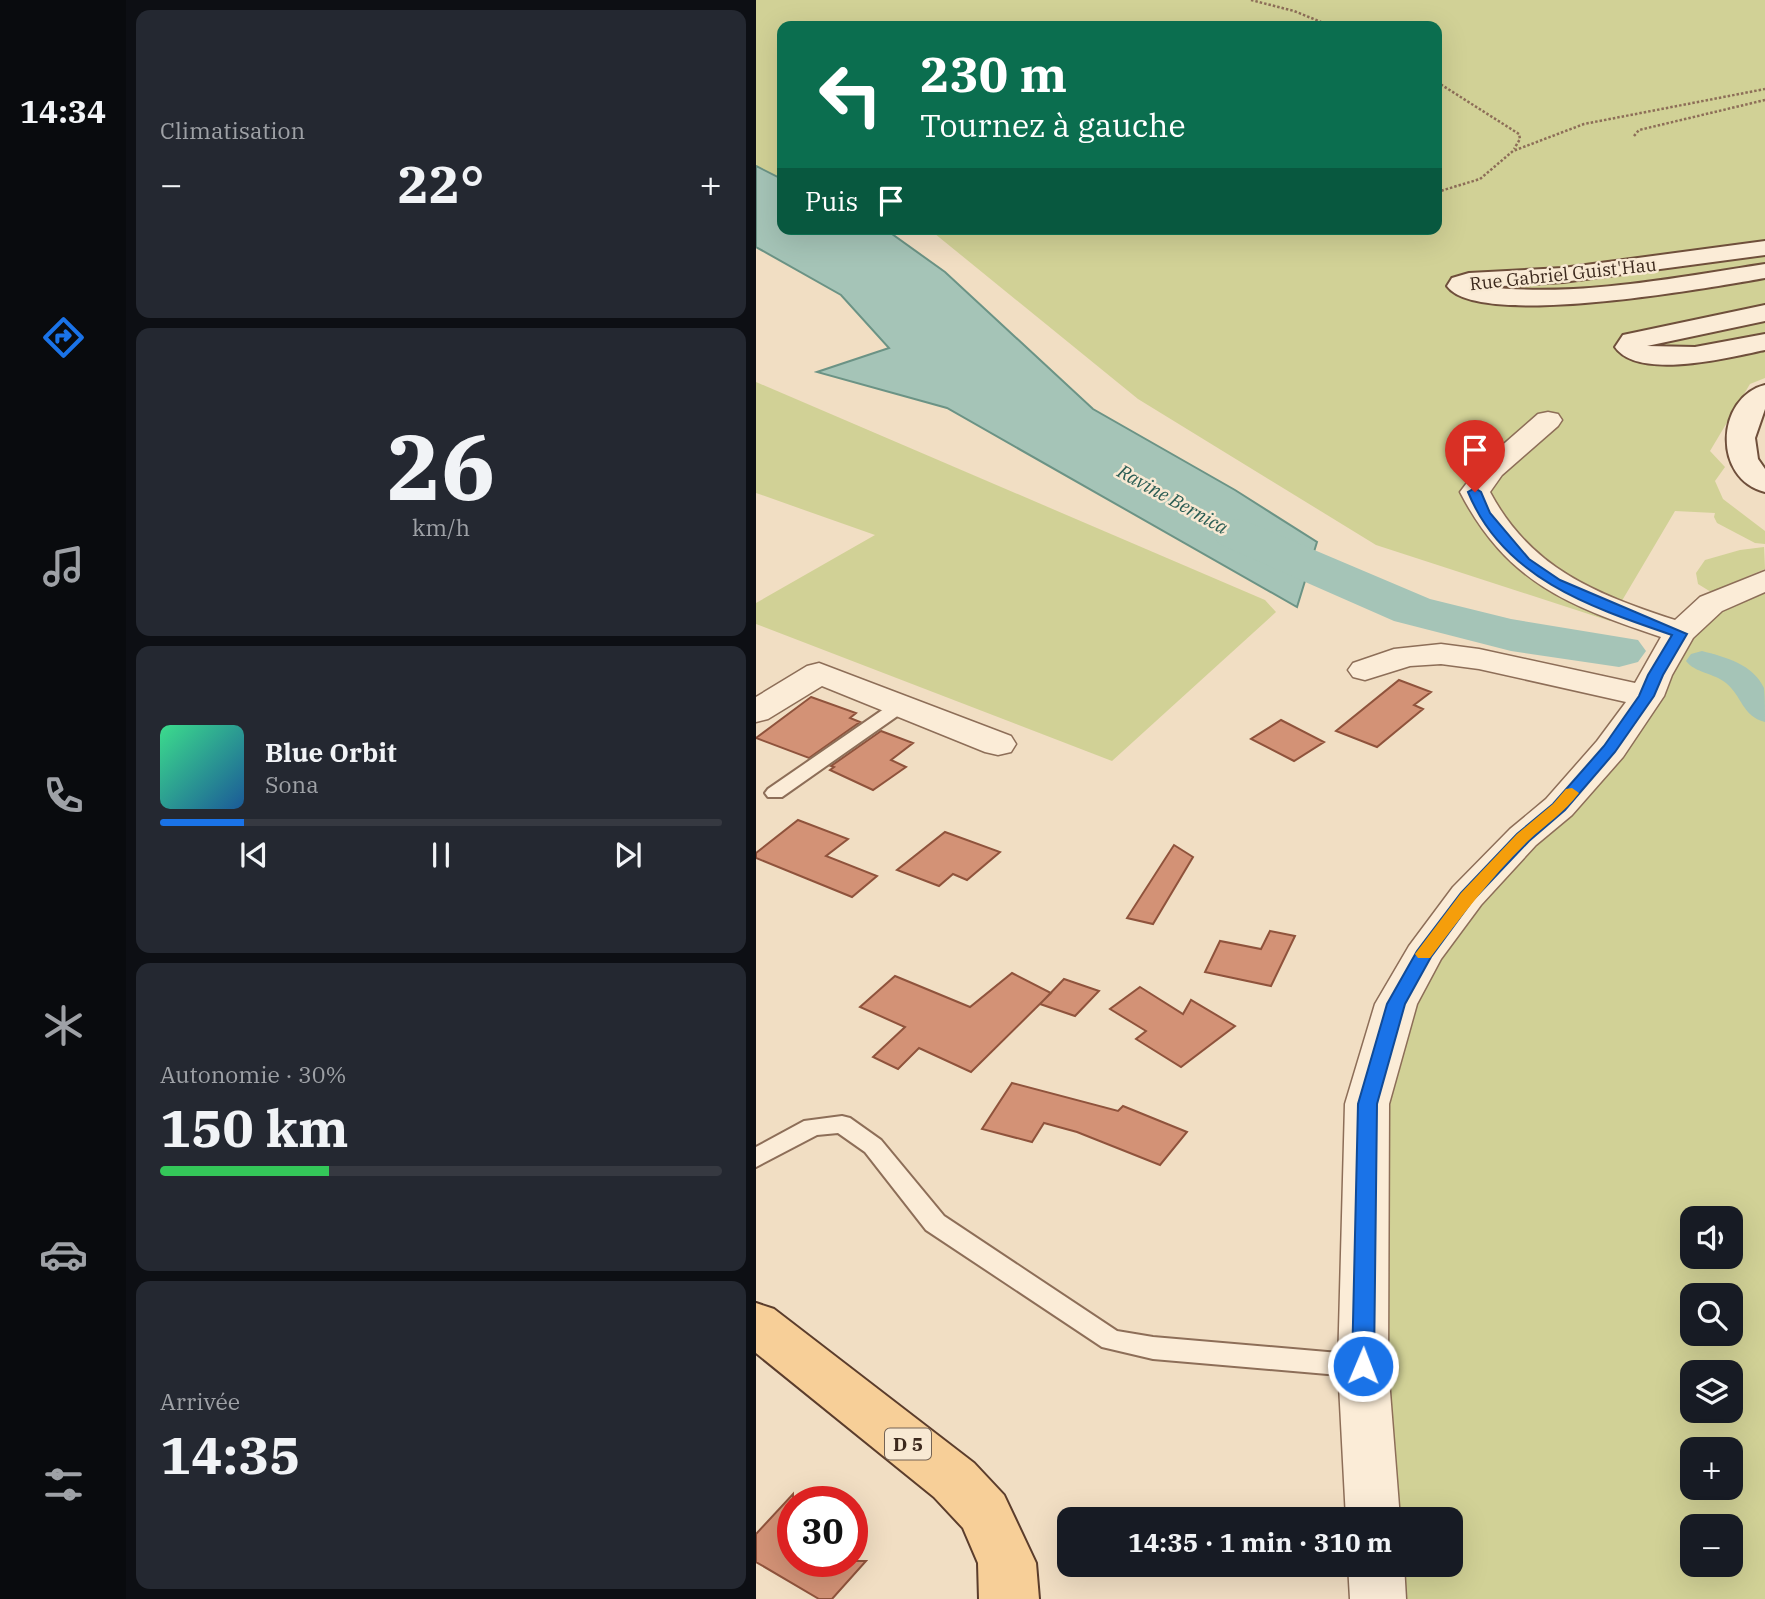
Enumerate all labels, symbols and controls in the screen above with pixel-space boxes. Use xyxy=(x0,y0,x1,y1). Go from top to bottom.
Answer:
text: 230 m xyxy=(920,42,1067,105)
icon: left xyxy=(805,49,896,140)
text: 14:34 xyxy=(20,90,106,132)
text: Tournez à gauche xyxy=(920,104,1186,146)
text: Climatisation xyxy=(160,115,305,145)
text: 22° xyxy=(398,150,484,217)
text: − xyxy=(160,159,183,208)
text: + xyxy=(699,159,722,208)
icon: arrive xyxy=(872,182,910,220)
text: Puis xyxy=(805,184,858,218)
street label: Rue Gabriel Guist'Hau xyxy=(1468,253,1658,295)
icon: directions xyxy=(39,313,88,362)
text: 26 xyxy=(386,407,496,525)
pin xyxy=(1445,420,1505,492)
icon: arrive xyxy=(1456,431,1494,469)
water label: Ravine Bernica xyxy=(1113,458,1233,540)
text: km/h xyxy=(412,512,470,542)
icon: music xyxy=(39,542,88,591)
text: Blue Orbit xyxy=(265,735,397,769)
text: Sona xyxy=(265,769,319,799)
icon: phone xyxy=(39,771,88,820)
icon: previous xyxy=(235,836,273,874)
icon: pause xyxy=(422,836,460,874)
icon: next xyxy=(609,836,647,874)
icon: climate xyxy=(39,1001,88,1050)
text: Autonomie · 30% xyxy=(160,1059,347,1089)
text: 150 km xyxy=(160,1094,349,1161)
map controls xyxy=(1680,1206,1743,1577)
button: sound xyxy=(1680,1206,1743,1269)
icon: car xyxy=(39,1230,88,1279)
button: search xyxy=(1680,1283,1743,1346)
position arrow xyxy=(1326,1329,1400,1403)
button: layers xyxy=(1680,1360,1743,1423)
text: Arrivée xyxy=(160,1386,240,1416)
text: 14:35 xyxy=(160,1421,301,1488)
road number: D 5 xyxy=(885,1428,931,1460)
button: + xyxy=(1680,1437,1743,1500)
icon: filters xyxy=(39,1460,88,1509)
speed limit sign: 30 xyxy=(777,1486,868,1577)
button: − xyxy=(1680,1514,1743,1577)
text: 14:35 · 1 min · 310 m xyxy=(1128,1525,1392,1559)

